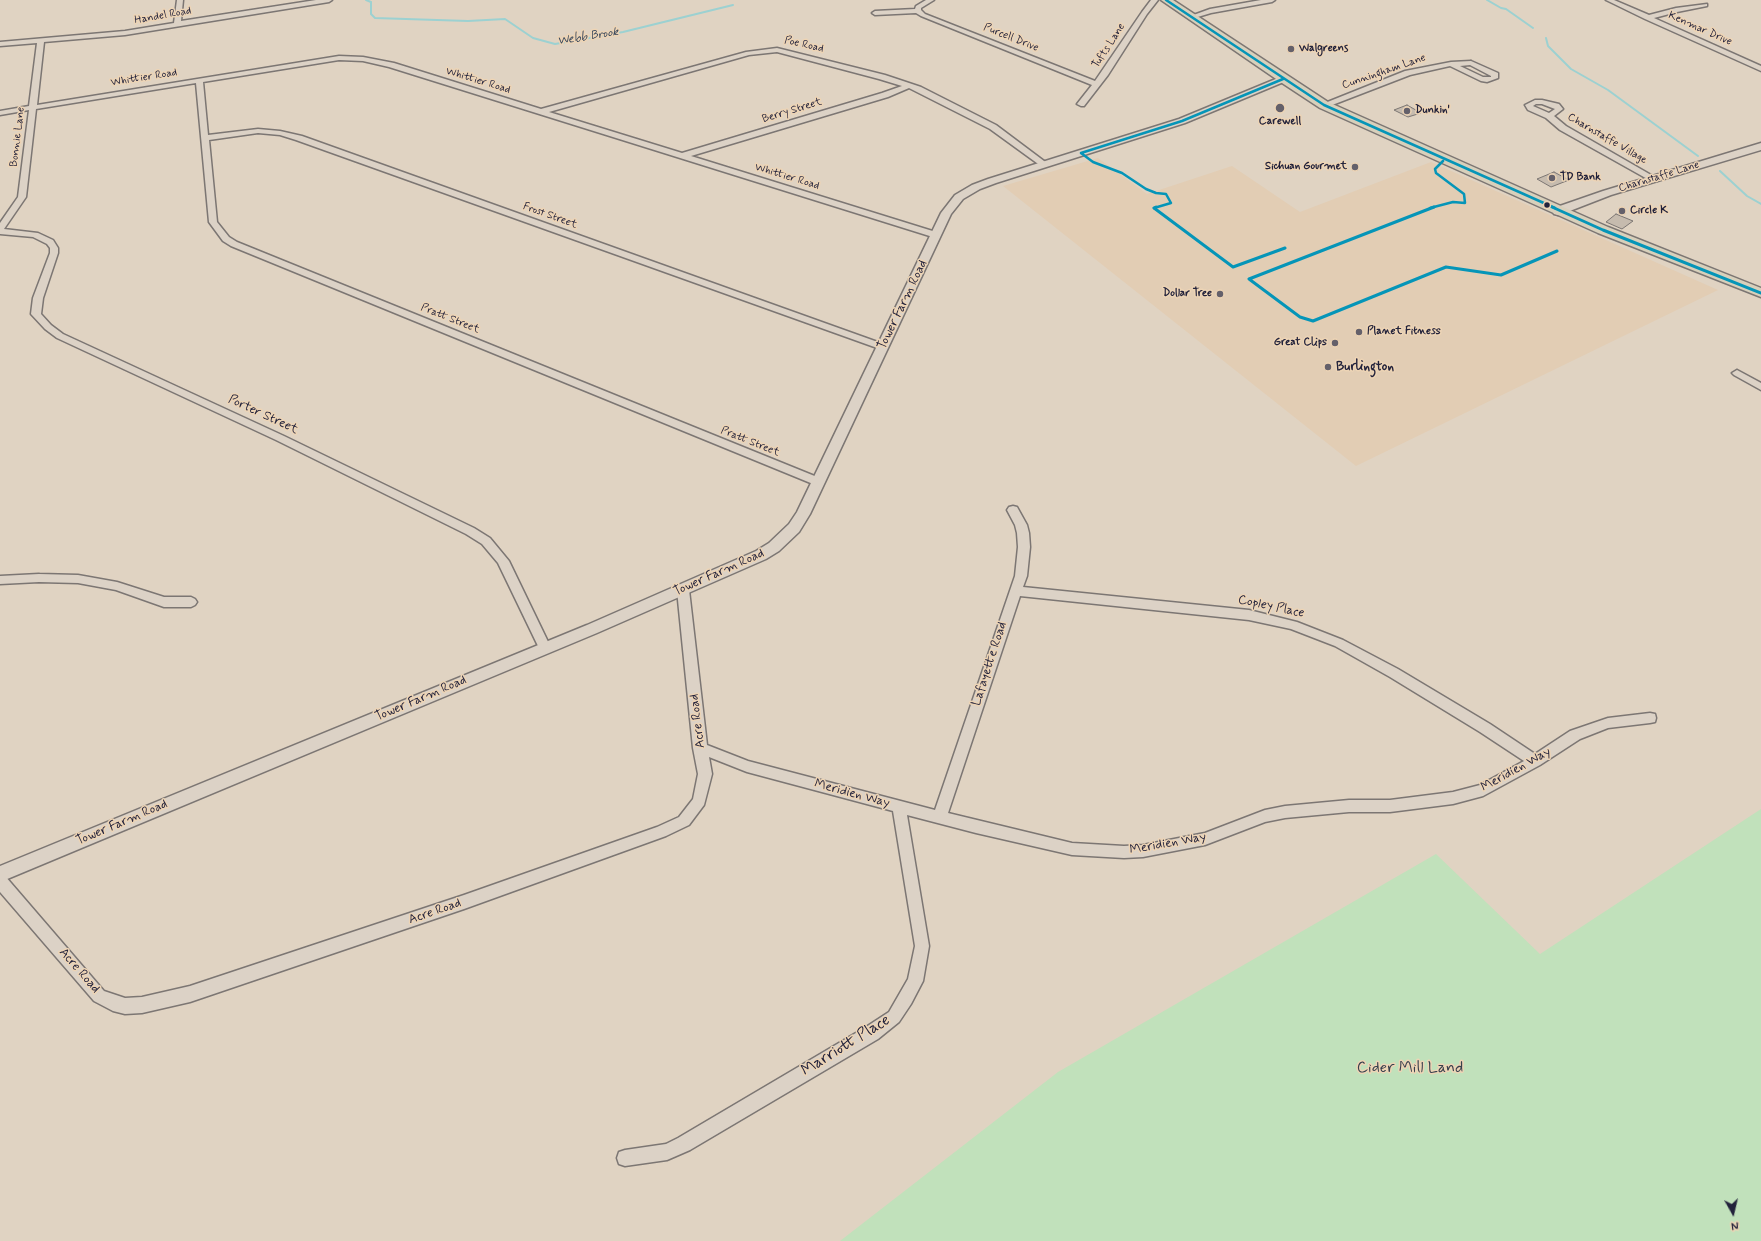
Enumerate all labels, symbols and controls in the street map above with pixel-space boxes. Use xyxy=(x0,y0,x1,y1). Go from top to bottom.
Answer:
street label: Handel Road xyxy=(134,5,192,27)
street label: Kenmar Drive xyxy=(1666,9,1734,49)
street label: Purcell Drive xyxy=(982,21,1040,55)
street label: Tufts Lane xyxy=(1090,21,1128,71)
water label: Webb Brook xyxy=(557,25,619,49)
street label: Poe Road xyxy=(783,34,825,56)
place label: Walgreens xyxy=(1299,42,1348,56)
marker: Walgreens xyxy=(1286,44,1296,54)
street label: Cunningham Lane xyxy=(1340,51,1428,93)
street label: Whittier Road xyxy=(444,65,512,97)
street label: Whittier Road xyxy=(110,66,178,90)
street label: Berry Street xyxy=(761,96,823,126)
marker: Carewell xyxy=(1274,102,1286,114)
place label: Dunkin' xyxy=(1415,104,1450,118)
street label: Bonnie Lane xyxy=(8,106,28,168)
marker: Dunkin' xyxy=(1402,106,1412,116)
street label: Charnstaffe Village xyxy=(1565,111,1649,167)
place label: Carewell xyxy=(1259,115,1301,129)
street label: Charnstaffe Lane xyxy=(1617,158,1701,196)
place label: Sichuan Gourmet xyxy=(1265,160,1347,174)
street label: Whittier Road xyxy=(753,161,821,193)
marker: Sichuan Gourmet xyxy=(1350,162,1360,172)
place label: TD Bank xyxy=(1560,171,1601,185)
marker: TD Bank xyxy=(1547,173,1557,183)
street label: Frost Street xyxy=(521,200,579,232)
unlabelled marker xyxy=(1542,200,1552,210)
place label: Circle K xyxy=(1630,204,1668,218)
marker: Circle K xyxy=(1617,206,1627,216)
street label: Tower Farm Road xyxy=(875,258,931,352)
place label: Dollar Tree xyxy=(1163,287,1212,301)
marker: Dollar Tree xyxy=(1215,289,1225,299)
street label: Pratt Street xyxy=(419,301,481,337)
place label: Planet Fitness xyxy=(1367,325,1441,339)
marker: Planet Fitness xyxy=(1354,327,1364,337)
place label: Great Clips xyxy=(1274,336,1327,350)
marker: Great Clips xyxy=(1330,338,1340,348)
place label: Burlington xyxy=(1336,359,1394,375)
marker: Burlington xyxy=(1323,362,1333,372)
street label: Porter Street xyxy=(226,392,300,438)
street label: Pratt Street xyxy=(719,424,781,460)
street label: Tower Farm Road xyxy=(671,546,767,600)
street label: Copley Place xyxy=(1236,592,1306,622)
street label: Lafayette Road xyxy=(969,620,1011,708)
street label: Tower Farm Road xyxy=(373,673,469,725)
street label: Acre Road xyxy=(687,693,709,749)
street label: Meridien Way xyxy=(1478,744,1554,796)
street label: Meridien Way xyxy=(813,776,891,812)
street label: Tower Farm Road xyxy=(74,797,170,849)
street label: Meridien Way xyxy=(1128,830,1208,858)
street label: Acre Road xyxy=(407,896,463,928)
street label: Acre Road xyxy=(55,945,103,997)
street label: Marriott Place xyxy=(798,1011,894,1081)
park label: Cider Mill Land xyxy=(1357,1059,1463,1079)
north arrow xyxy=(1713,1193,1753,1233)
text: N xyxy=(1730,1217,1739,1232)

